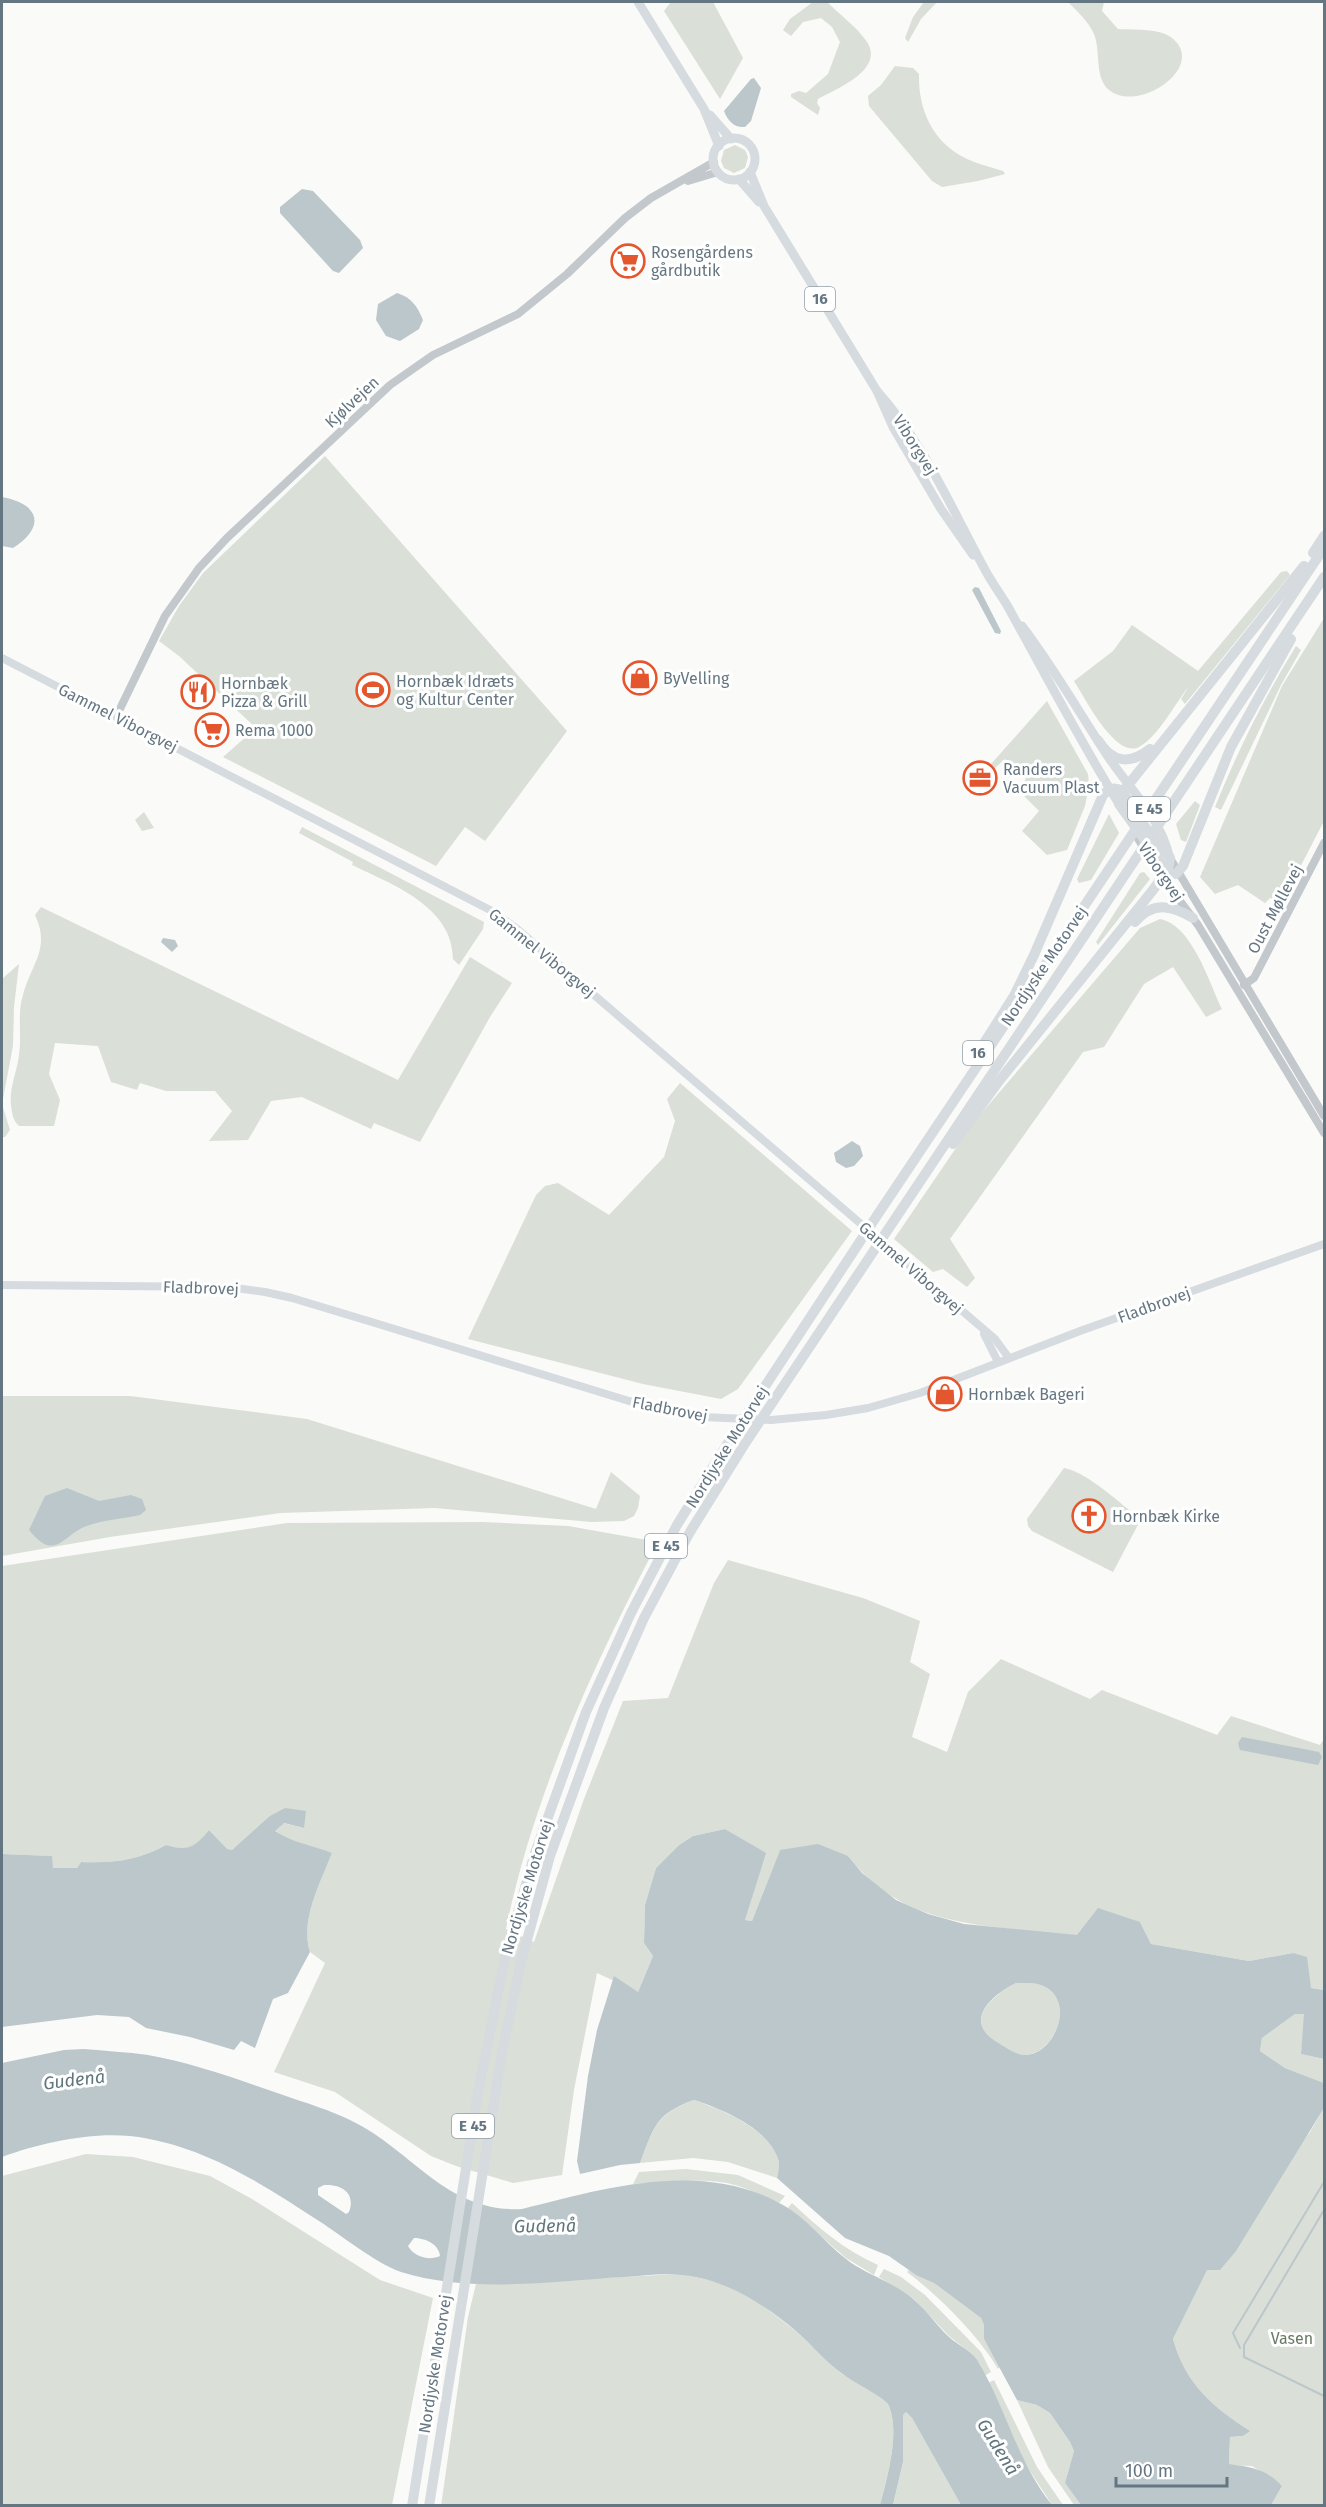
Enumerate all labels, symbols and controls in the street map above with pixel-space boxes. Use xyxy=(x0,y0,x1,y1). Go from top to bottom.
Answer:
supermarket icon: Rosengårdens gårdbutik xyxy=(610,243,646,279)
place label: Rosengårdens gårdbutik xyxy=(651,243,753,280)
road number: 16 xyxy=(805,287,835,311)
street label: Kjølvejen xyxy=(321,372,383,432)
street label: Viborgvej xyxy=(889,411,941,479)
shop icon: ByVelling xyxy=(622,660,658,696)
place label: ByVelling xyxy=(663,669,730,688)
sports icon: Hornbæk Idræts og Kultur Center xyxy=(355,672,391,708)
place label: Hornbæk Idræts og Kultur Center xyxy=(396,672,515,709)
restaurant icon: Hornbæk Pizza & Grill xyxy=(180,674,216,710)
place label: Hornbæk Pizza & Grill xyxy=(221,674,308,711)
street label: Gammel Viborgvej xyxy=(55,680,181,756)
supermarket icon: Rema 1000 xyxy=(194,712,230,748)
place label: Rema 1000 xyxy=(235,721,314,740)
office icon: Randers Vacuum Plast xyxy=(962,760,998,796)
place label: Randers Vacuum Plast xyxy=(1003,760,1100,797)
road number: E 45 xyxy=(1128,797,1170,821)
street label: Viborgvej xyxy=(1134,839,1188,905)
street label: Oust Møllevej xyxy=(1243,861,1307,957)
street label: Nordjyske Motorvej xyxy=(997,903,1091,1029)
street label: Gammel Viborgvej xyxy=(485,904,599,1002)
road number: 16 xyxy=(963,1041,993,1065)
street label: Gammel Viborgvej xyxy=(855,1218,967,1318)
street label: Fladbrovej xyxy=(163,1277,239,1299)
street label: Fladbrovej xyxy=(1115,1283,1193,1327)
shop icon: Hornbæk Bageri xyxy=(927,1376,963,1412)
street label: Nordjyske Motorvej xyxy=(682,1383,772,1511)
place label: Hornbæk Bageri xyxy=(968,1385,1085,1404)
street label: Fladbrovej xyxy=(631,1392,709,1426)
church icon: Hornbæk Kirke xyxy=(1071,1498,1107,1534)
place label: Hornbæk Kirke xyxy=(1112,1507,1220,1526)
road number: E 45 xyxy=(645,1534,687,1558)
street label: Nordjyske Motorvej xyxy=(497,1817,557,1957)
water label: Gudenå xyxy=(42,2065,106,2095)
road number: E 45 xyxy=(452,2114,494,2138)
water label: Gudenå xyxy=(514,2214,576,2238)
street label: Nordjyske Motorvej xyxy=(415,2293,455,2435)
park label: Vasen xyxy=(1271,2329,1313,2348)
water label: Gudenå xyxy=(972,2415,1024,2479)
scale bar xyxy=(1116,2450,1227,2488)
text: 100 m xyxy=(1125,2460,1173,2482)

